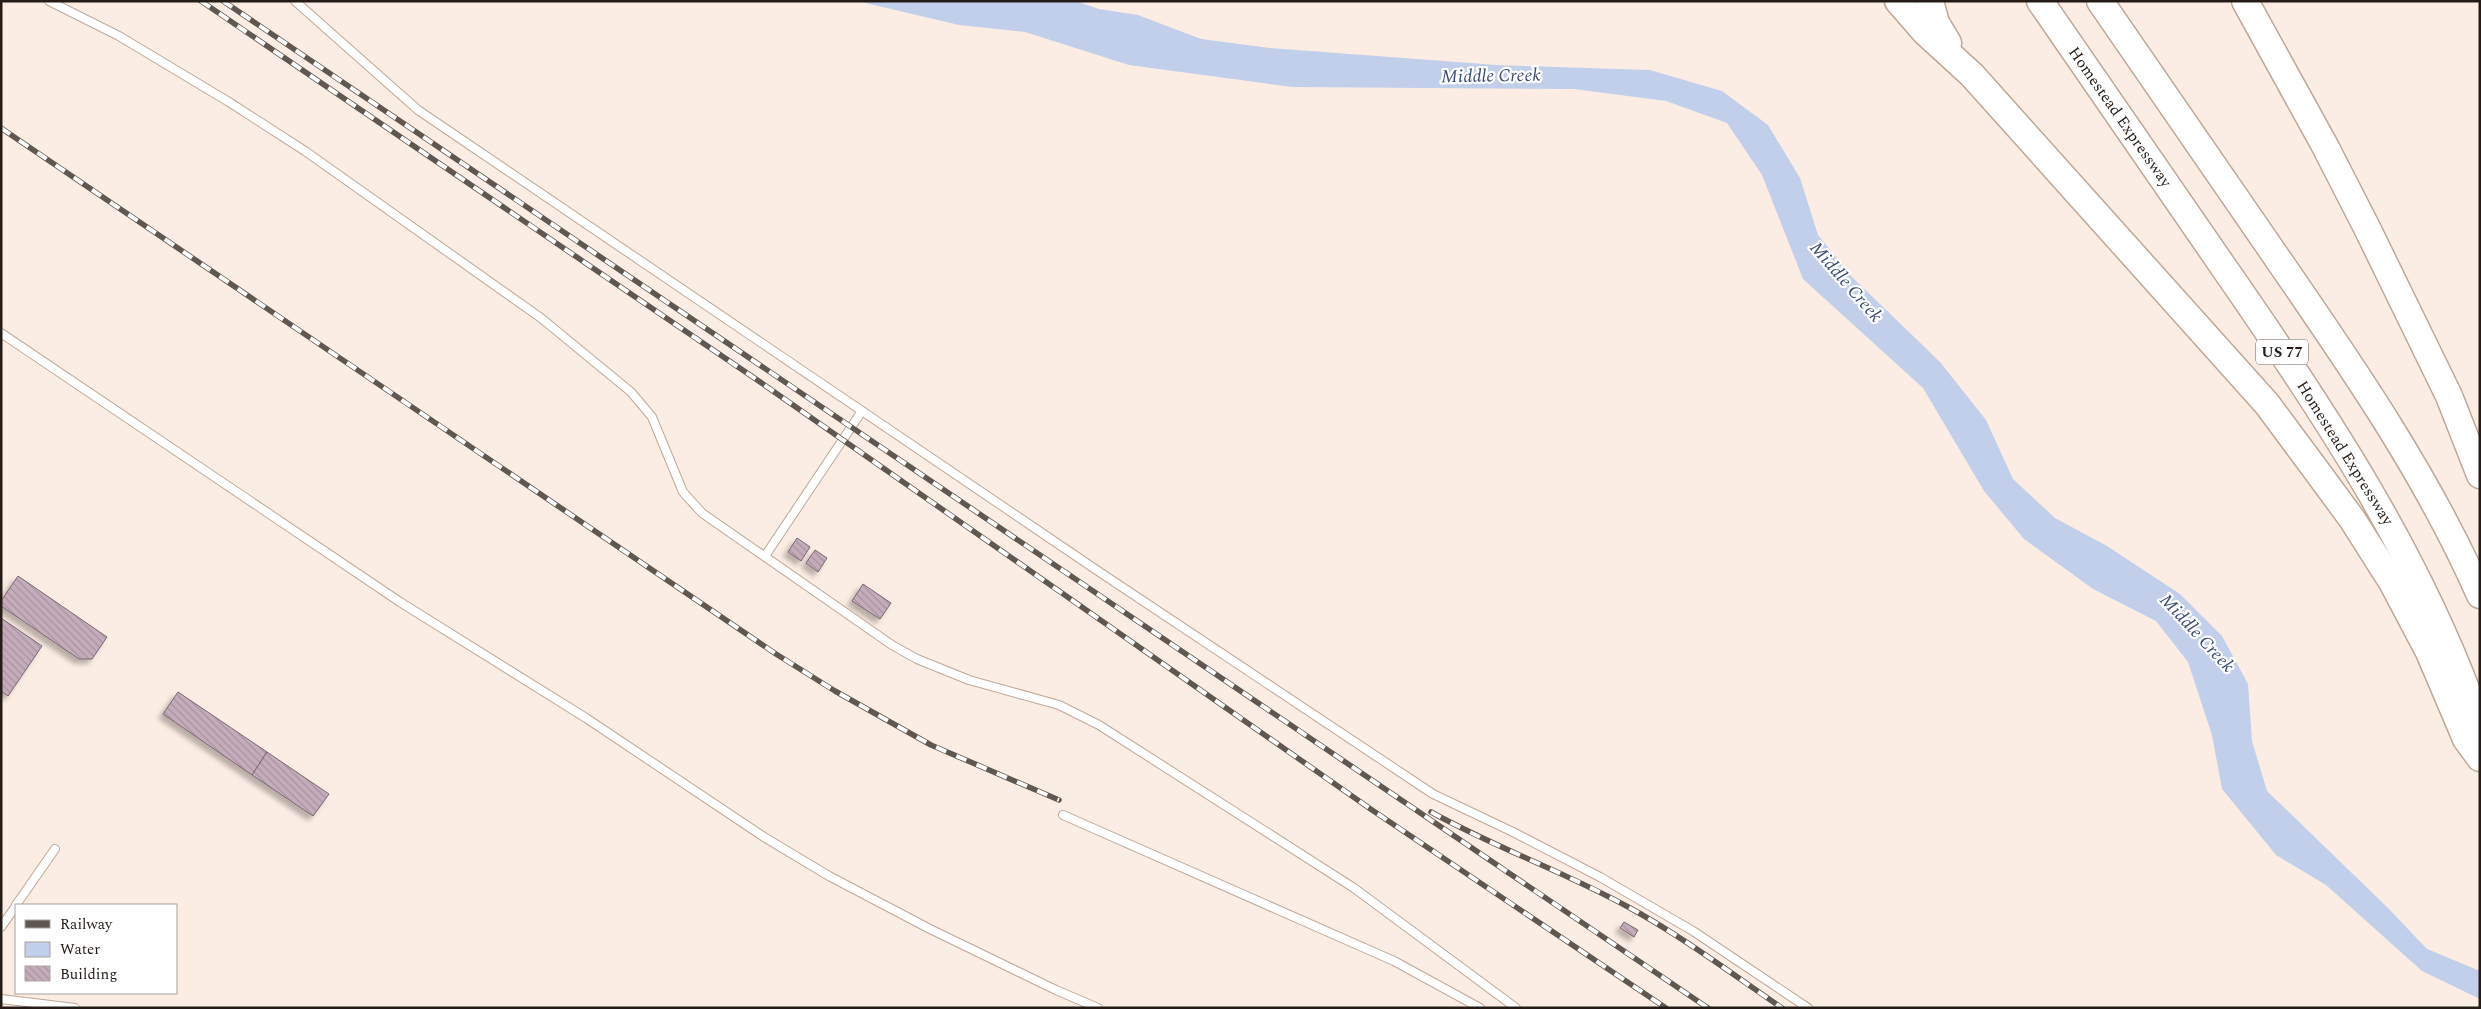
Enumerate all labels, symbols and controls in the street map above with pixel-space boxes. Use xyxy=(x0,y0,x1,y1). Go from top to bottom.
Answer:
street label: Homestead Expressway xyxy=(2062,42,2178,193)
water label: Middle Creek xyxy=(1441,62,1542,90)
water label: Middle Creek xyxy=(1803,236,1889,329)
road number: US 77 xyxy=(2256,340,2308,364)
street label: Homestead Expressway xyxy=(2291,376,2400,531)
water label: Middle Creek xyxy=(2153,587,2241,679)
legend xyxy=(15,904,178,994)
text: Railway xyxy=(60,913,113,936)
text: Water xyxy=(60,938,100,961)
text: Building xyxy=(60,963,117,986)

